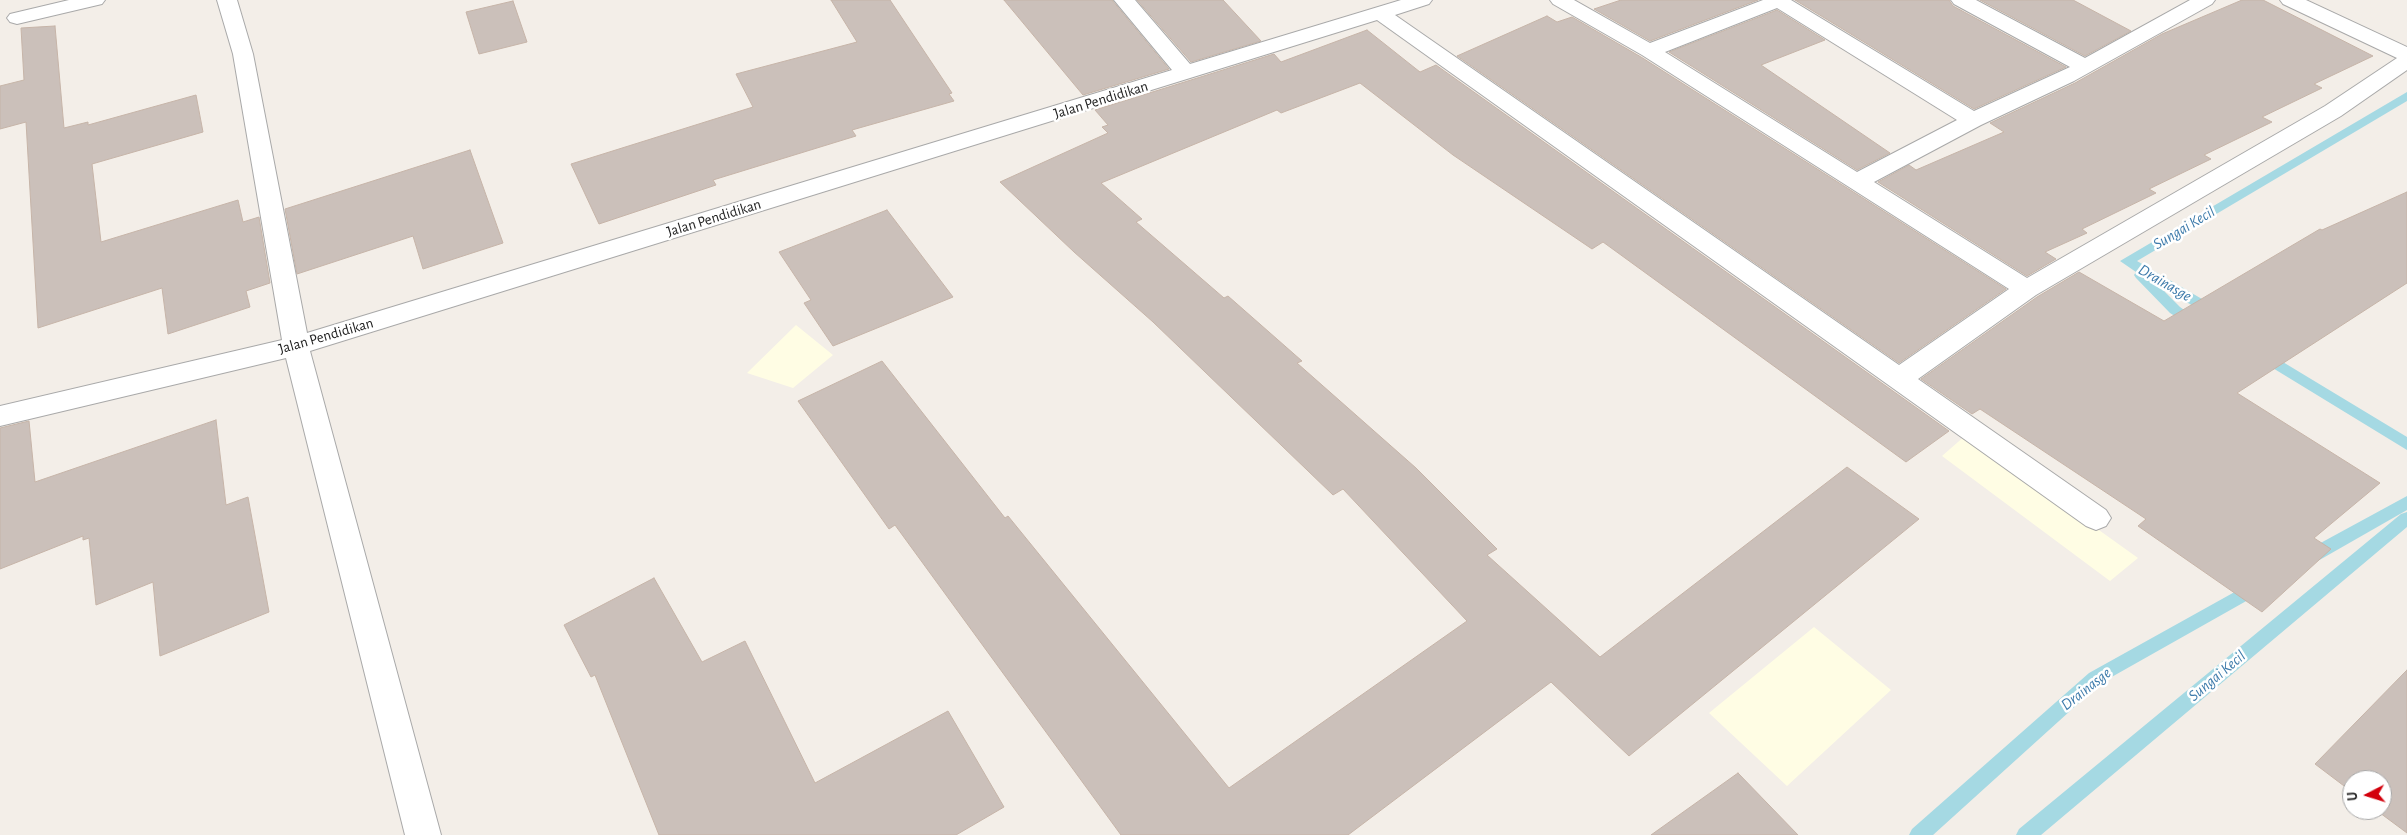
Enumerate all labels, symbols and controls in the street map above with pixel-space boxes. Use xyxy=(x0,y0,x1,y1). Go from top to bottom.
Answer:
street label: Jalan Pendidikan xyxy=(1052,77,1150,123)
street label: Jalan Pendidikan xyxy=(665,195,763,241)
water label: Sungai Kecil xyxy=(2149,202,2219,254)
water label: Drainasge xyxy=(2135,260,2195,306)
street label: Jalan Pendidikan xyxy=(277,314,375,358)
water label: Sungai Kecil xyxy=(2184,646,2250,706)
water label: Drainasge xyxy=(2057,663,2115,715)
north arrow xyxy=(2342,770,2392,820)
text: U xyxy=(2346,791,2360,801)

